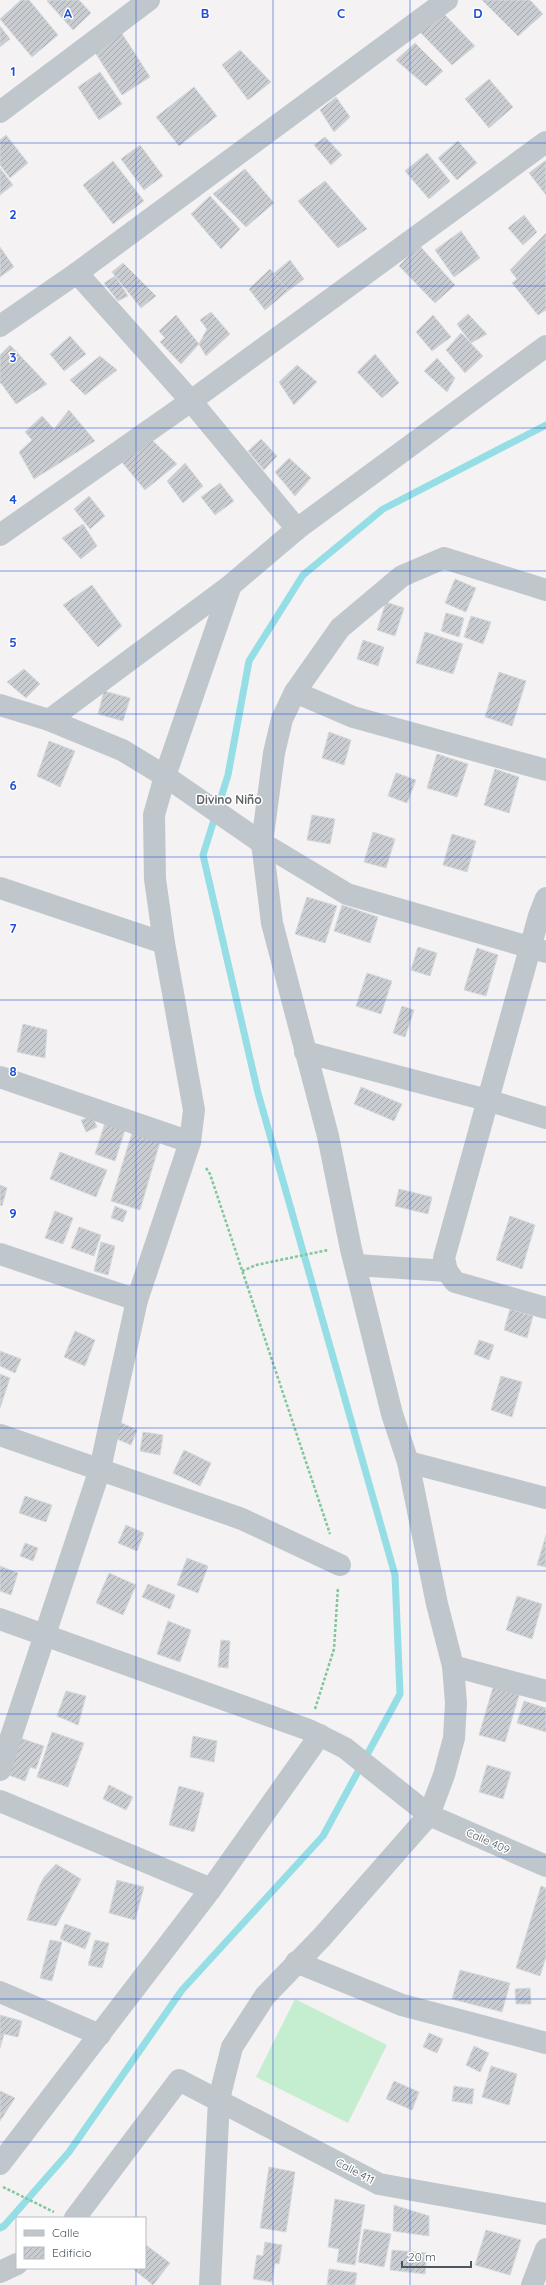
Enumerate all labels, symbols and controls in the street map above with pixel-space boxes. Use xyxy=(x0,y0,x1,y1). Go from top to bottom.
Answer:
text: A xyxy=(64,5,73,21)
text: B xyxy=(201,5,209,21)
text: C xyxy=(337,5,345,21)
text: D xyxy=(473,5,483,21)
text: 1 xyxy=(10,63,16,79)
text: 2 xyxy=(9,206,17,222)
text: 3 xyxy=(10,349,17,365)
text: 4 xyxy=(9,491,17,507)
text: 5 xyxy=(9,634,17,650)
text: 6 xyxy=(9,777,17,793)
district label: Divino Niño xyxy=(196,792,262,807)
text: 7 xyxy=(9,920,17,936)
text: 8 xyxy=(9,1063,17,1079)
text: 9 xyxy=(9,1205,17,1221)
street label: Calle 409 xyxy=(464,1825,512,1857)
street label: Calle 411 xyxy=(333,2155,377,2187)
legend xyxy=(16,2217,146,2269)
text: Calle xyxy=(52,2225,80,2240)
scale bar xyxy=(402,2243,471,2269)
text: Edificio xyxy=(52,2245,92,2260)
text: 20 m xyxy=(408,2249,436,2264)

